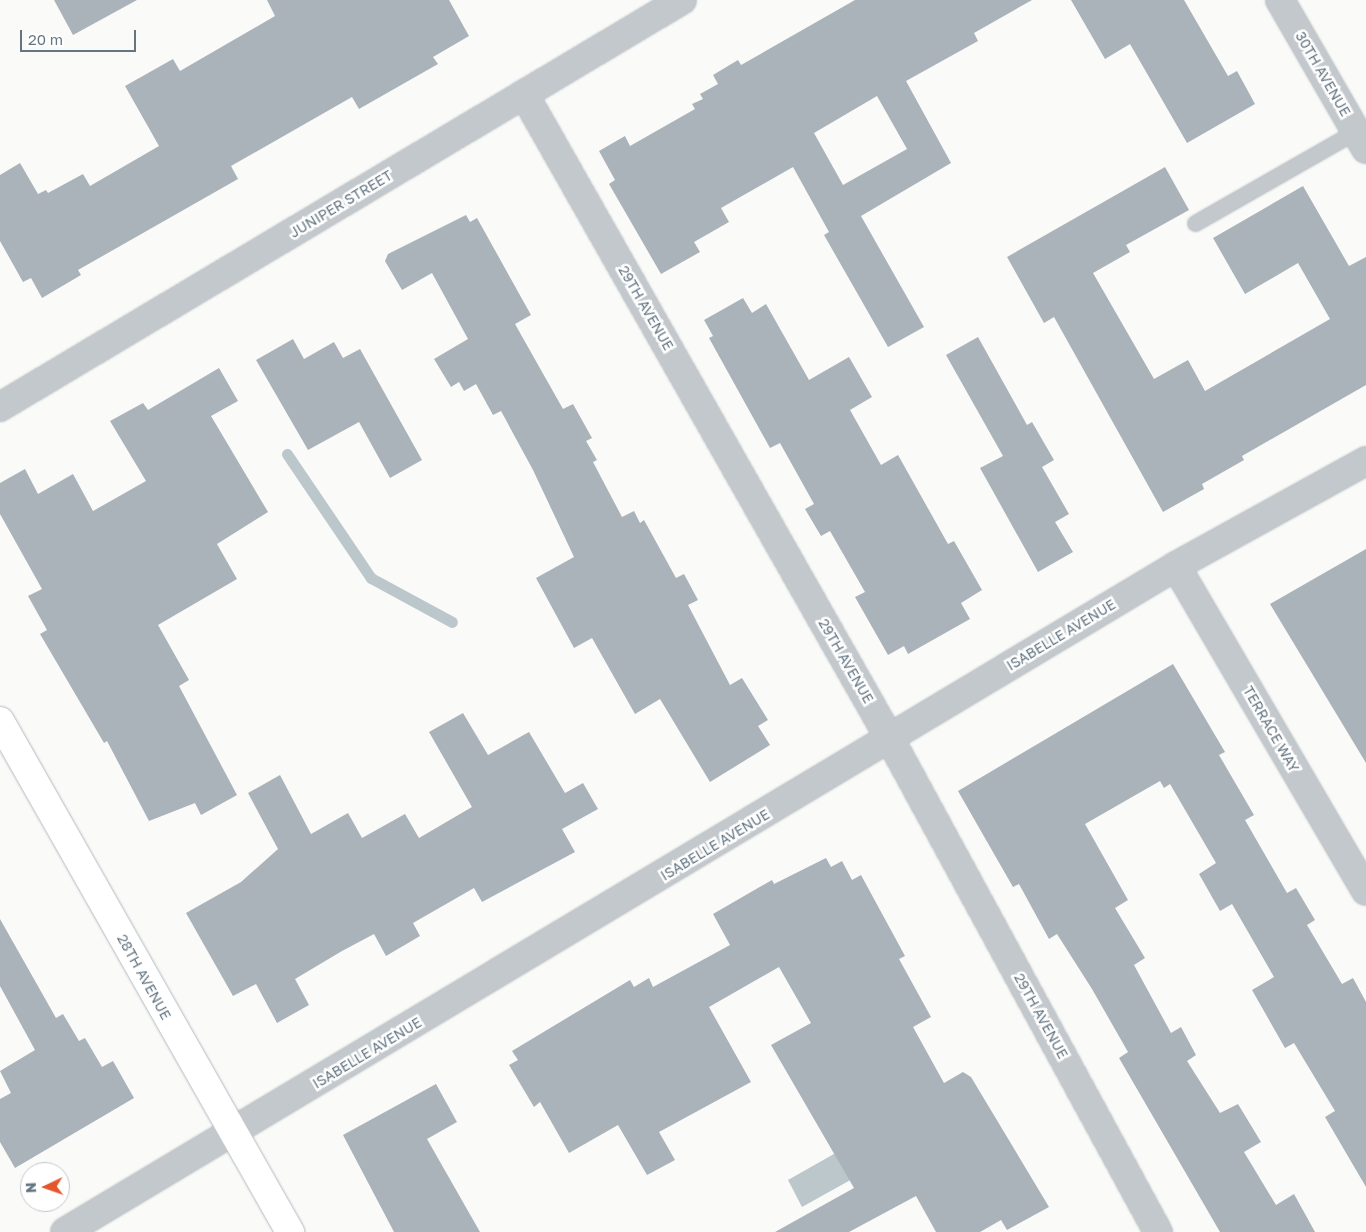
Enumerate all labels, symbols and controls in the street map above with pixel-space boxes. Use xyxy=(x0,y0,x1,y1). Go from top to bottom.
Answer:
scale bar xyxy=(22,20,139,52)
street label: 30TH AVENUE xyxy=(1292,29,1354,119)
text: 20 m xyxy=(28,30,63,48)
street label: JUNIPER STREET xyxy=(287,167,395,241)
street label: 29TH AVENUE xyxy=(615,263,677,353)
street label: ISABELLE AVENUE xyxy=(1004,596,1118,674)
street label: 29TH AVENUE xyxy=(815,616,877,706)
street label: TERRACE WAY xyxy=(1240,683,1302,775)
street label: ISABELLE AVENUE xyxy=(658,806,772,884)
street label: 28TH AVENUE xyxy=(114,931,174,1023)
street label: 29TH AVENUE xyxy=(1011,970,1071,1062)
street label: ISABELLE AVENUE xyxy=(310,1014,424,1092)
north arrow xyxy=(20,1162,70,1212)
text: N xyxy=(22,1182,39,1194)

